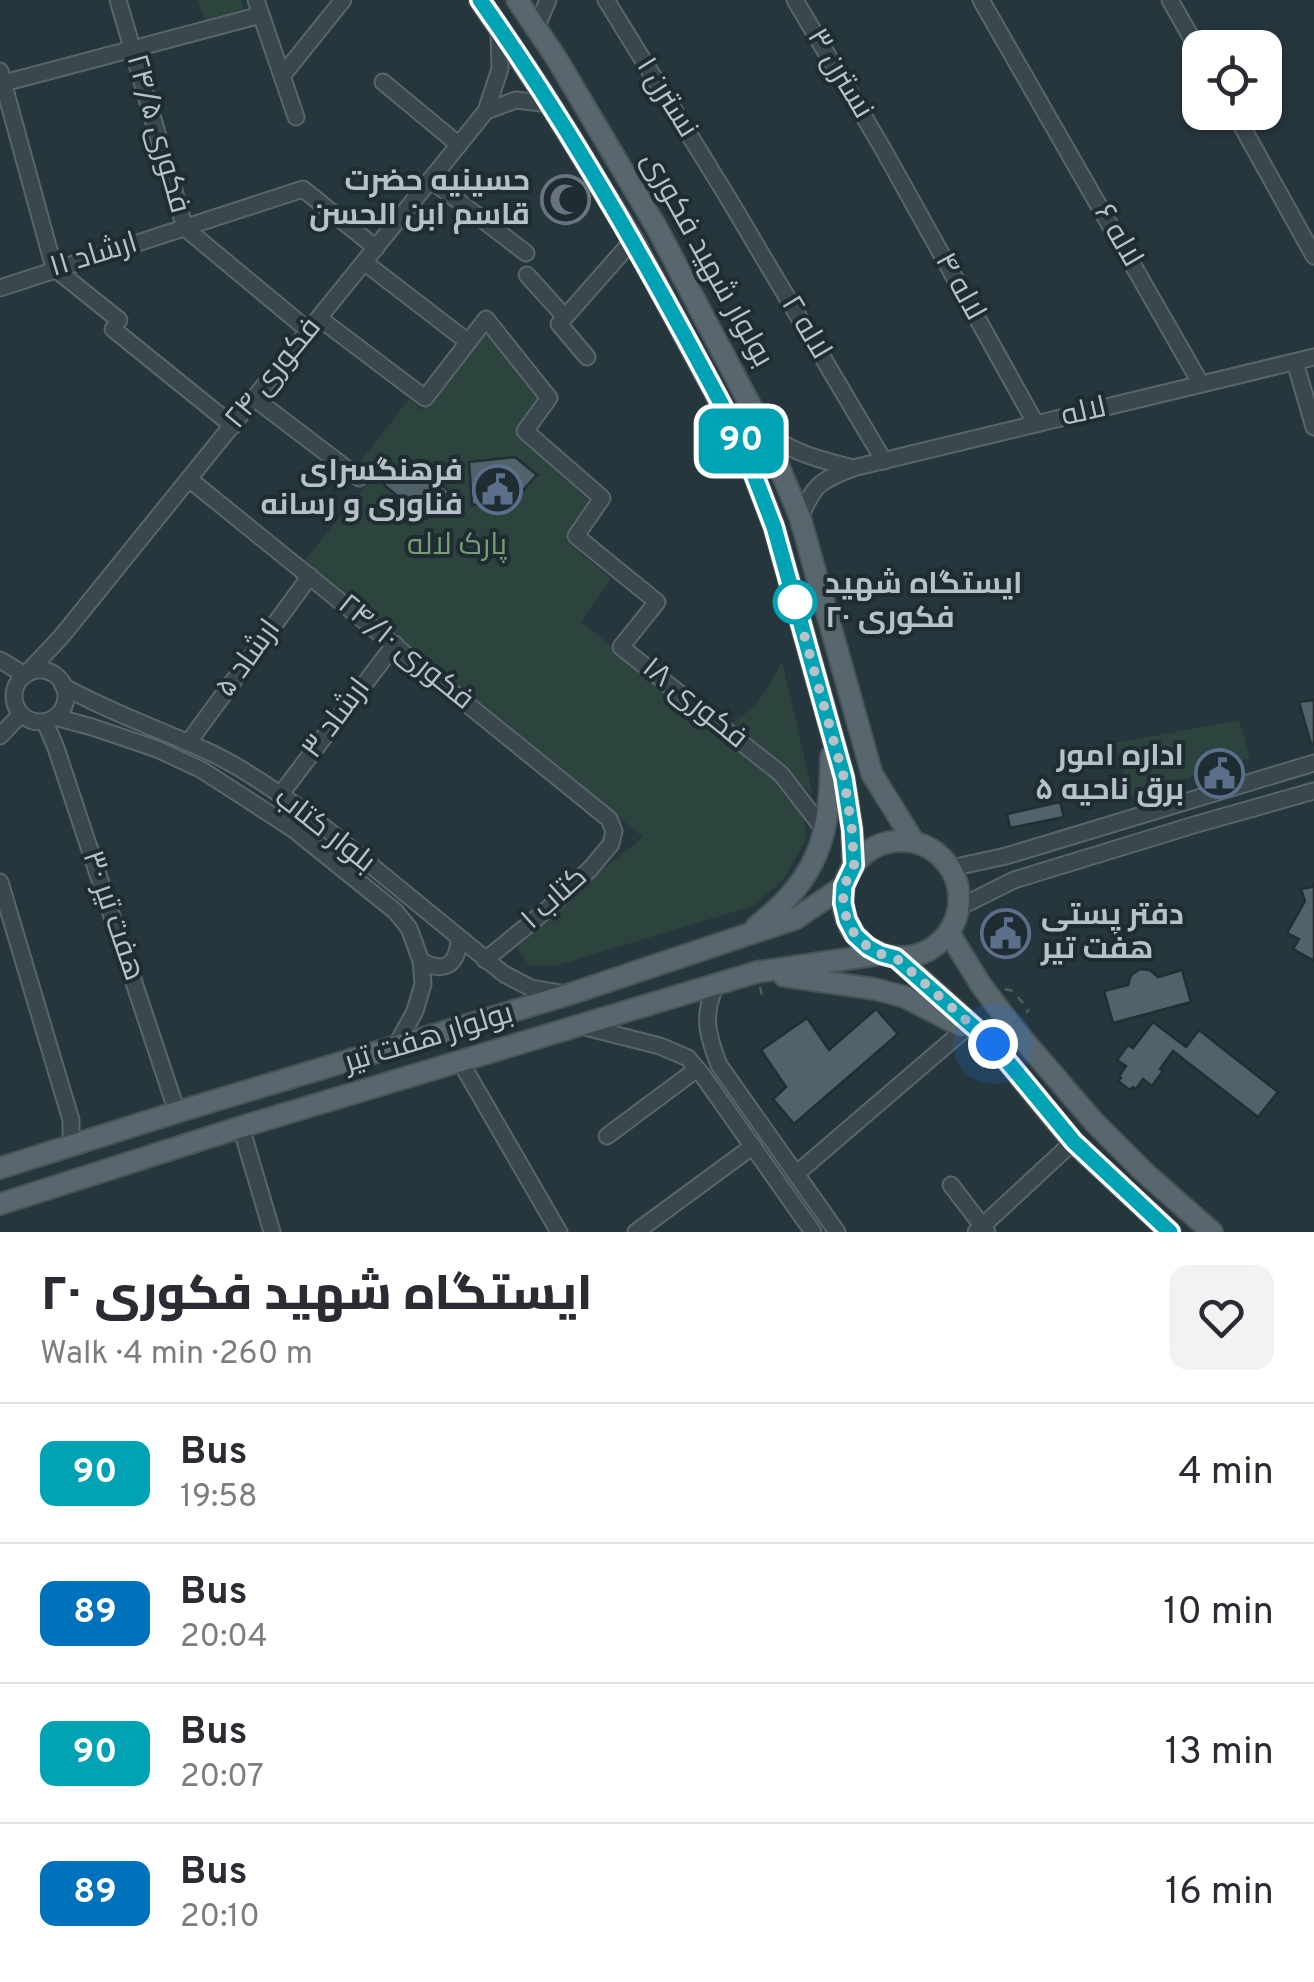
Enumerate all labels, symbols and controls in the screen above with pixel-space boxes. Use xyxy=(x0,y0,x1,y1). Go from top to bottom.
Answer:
street label: نسترن ۳ xyxy=(798,22,880,126)
map controls xyxy=(1182,30,1282,130)
button: locate xyxy=(1182,30,1282,130)
street label: فکوری ۲۴/۵ xyxy=(117,50,197,218)
street label: نسترن ۱ xyxy=(627,51,705,145)
street label: بولوار شهید فکوری xyxy=(632,146,780,374)
place label: حسینیه حضرت قاسم ابن الحسن xyxy=(309,164,530,235)
mosque icon: حسینیه حضرت قاسم ابن الحسن xyxy=(539,173,591,225)
street label: لاله ۶ xyxy=(1084,198,1150,274)
street label: ارشاد ۱۱ xyxy=(46,225,142,287)
street label: لاله ۴ xyxy=(925,247,993,327)
street label: لاله ۲ xyxy=(772,289,838,367)
street label: فکوری ۲۴ xyxy=(218,311,330,437)
street label: لاله xyxy=(1058,390,1110,436)
line badge: 90 xyxy=(696,408,786,474)
text: 90 xyxy=(719,419,763,463)
place label: فرهنگسرای فناوری و رسانه xyxy=(261,454,463,525)
public building icon: فرهنگسرای فناوری و رسانه xyxy=(472,463,524,515)
park label: پارک لاله xyxy=(407,528,507,565)
place label: ایستگاه شهید فکوری ۲۰ xyxy=(825,567,1022,638)
marker: ایستگاه شهید فکوری ۲۰ xyxy=(774,581,816,623)
street label: فکوری ۲۴/۱۰ xyxy=(330,587,480,719)
street label: ارشاد ۵ xyxy=(208,613,290,705)
street label: فکوری ١٨ xyxy=(634,650,754,758)
street label: ارشاد ۳ xyxy=(295,671,379,767)
place label: اداره امور برق ناحیه ۵ xyxy=(1035,739,1184,810)
public building icon: اداره امور برق ناحیه ۵ xyxy=(1193,748,1245,800)
street label: بلوار کتاب xyxy=(266,780,382,882)
street label: هفت تیر ۳۰ xyxy=(72,846,152,986)
street label: کتاب ۱ xyxy=(514,860,596,938)
place label: دفتر پستی هفت تیر xyxy=(1040,898,1184,969)
public building icon: دفتر پستی هفت تیر xyxy=(980,907,1032,959)
street label: بولوار هفت تیر xyxy=(338,996,518,1083)
your location xyxy=(968,1019,1018,1069)
button: heart xyxy=(1169,1265,1274,1370)
text: ایستگاه شهید فکوری ۲۰ xyxy=(40,1267,593,1327)
text: Walk · 4 min · 260 m xyxy=(40,1335,313,1375)
text: Bus xyxy=(180,1429,247,1478)
text: 4 min xyxy=(1178,1449,1274,1498)
text: 90 xyxy=(73,1451,117,1495)
text: 19:58 xyxy=(180,1478,258,1518)
text: Bus xyxy=(180,1569,247,1618)
text: 10 min xyxy=(1163,1589,1274,1638)
text: 89 xyxy=(73,1591,117,1635)
text: 20:04 xyxy=(180,1618,268,1658)
text: Bus xyxy=(180,1709,247,1758)
text: 13 min xyxy=(1165,1729,1274,1778)
text: 90 xyxy=(73,1731,117,1775)
text: 20:07 xyxy=(180,1758,264,1798)
text: Bus xyxy=(180,1849,247,1898)
text: 16 min xyxy=(1165,1869,1274,1918)
text: 89 xyxy=(73,1871,117,1915)
text: 20:10 xyxy=(180,1898,260,1938)

